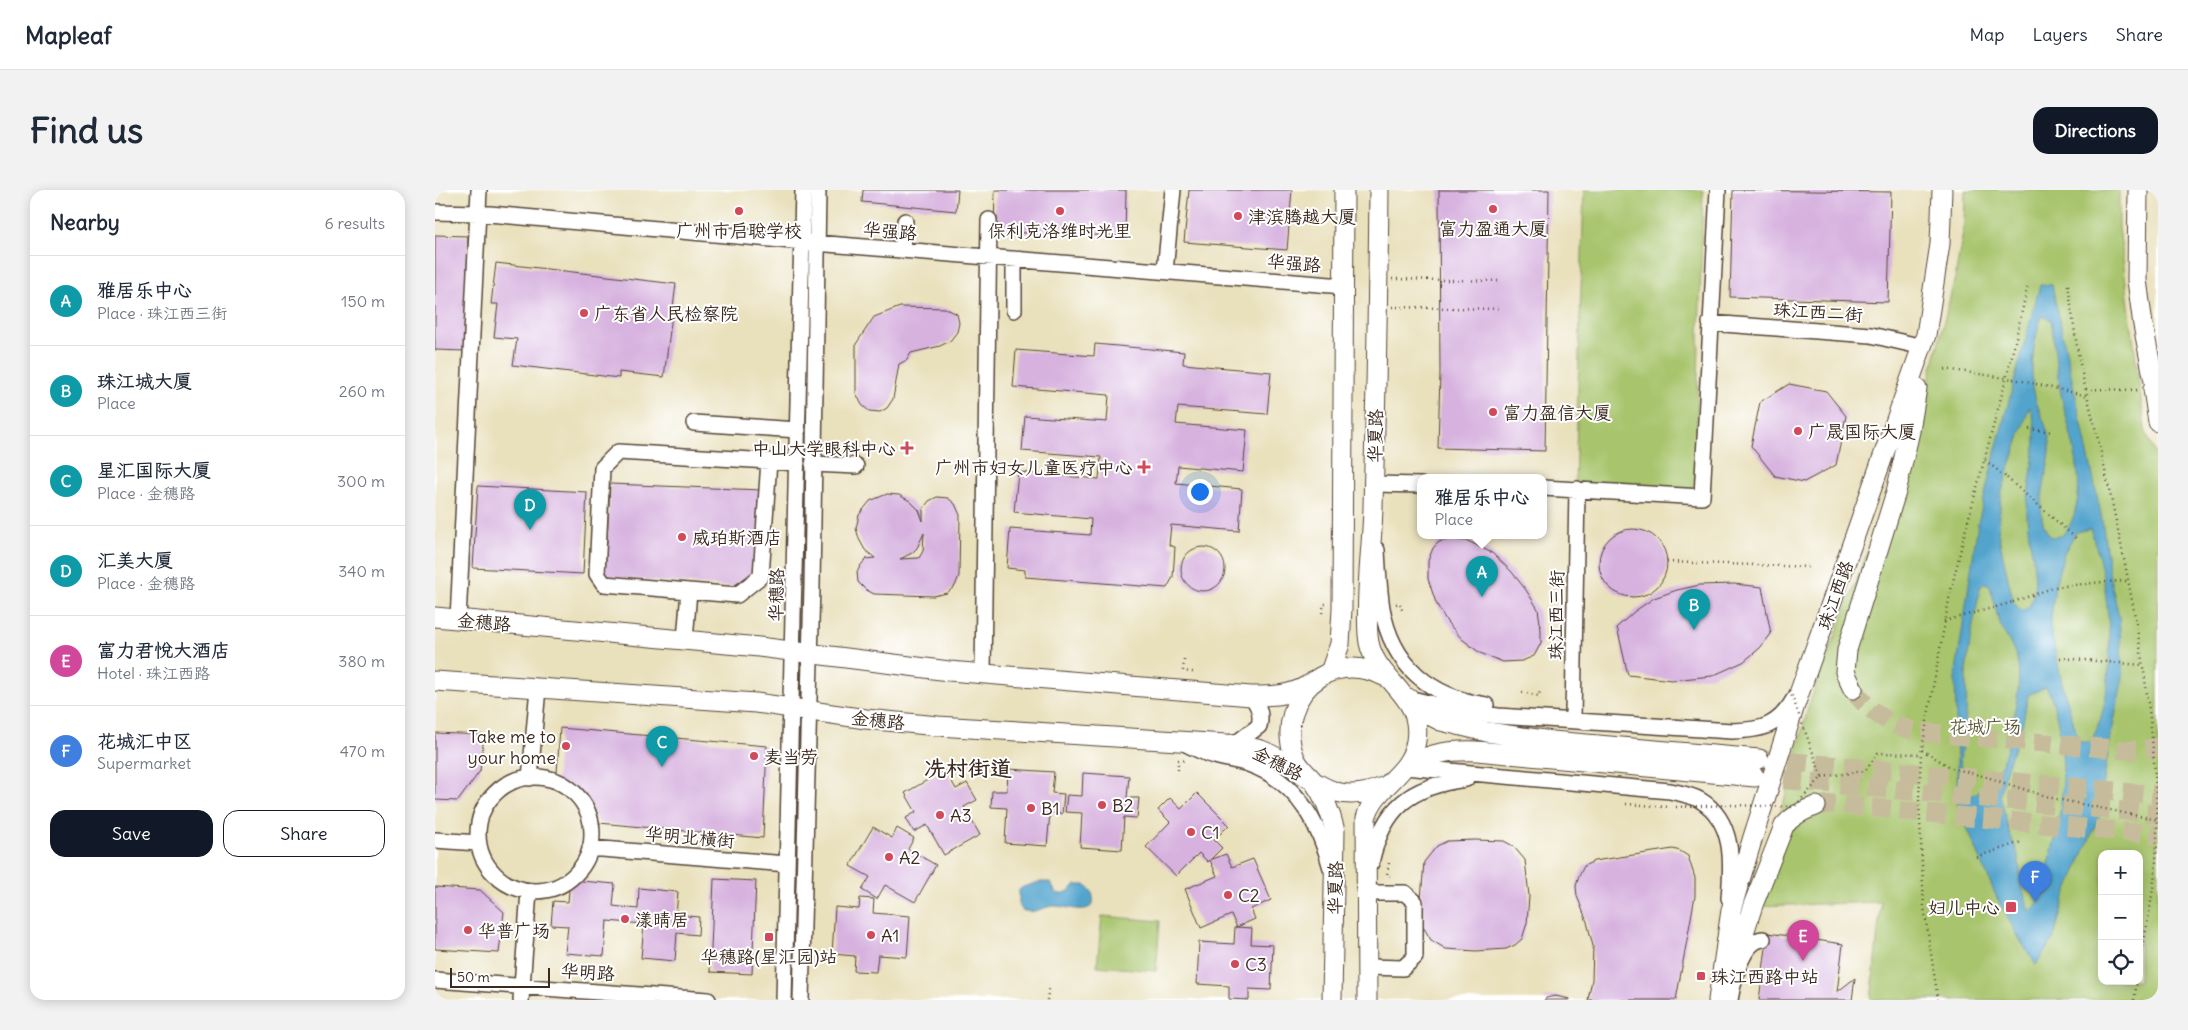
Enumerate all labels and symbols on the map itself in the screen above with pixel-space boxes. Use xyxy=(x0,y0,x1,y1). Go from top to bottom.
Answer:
marker: 富力盈通大厦 xyxy=(1487,203,1499,215)
marker: 广州市启聪学校 xyxy=(733,205,745,217)
marker: 保利克洛维时光里 xyxy=(1054,205,1066,217)
place label: 津滨腾越大厦 xyxy=(1248,205,1356,228)
marker: 津滨腾越大厦 xyxy=(1232,210,1244,222)
street label: 华强路 xyxy=(862,217,918,245)
place label: 富力盈通大厦 xyxy=(1439,217,1547,240)
place label: 广州市启聪学校 xyxy=(676,219,802,242)
place label: 保利克洛维时光里 xyxy=(988,219,1132,242)
street label: 华强路 xyxy=(1266,249,1322,277)
street label: 珠江西二街 xyxy=(1772,297,1864,327)
place label: 广东省人民检察院 xyxy=(594,302,738,325)
marker: 广东省人民检察院 xyxy=(578,307,590,319)
place label: 富力盈信大厦 xyxy=(1503,401,1611,424)
marker: 富力盈信大厦 xyxy=(1487,406,1499,418)
street label: 华夏路 xyxy=(1363,409,1387,463)
place label: 广晟国际大厦 xyxy=(1808,420,1916,443)
marker: 广晟国际大厦 xyxy=(1792,425,1804,437)
place label: 中山大学眼科中心 xyxy=(752,437,896,460)
marker: 中山大学眼科中心 xyxy=(900,441,914,455)
place label: 广州市妇女儿童医疗中心 xyxy=(935,456,1133,479)
marker: 广州市妇女儿童医疗中心 xyxy=(1137,460,1151,474)
your location xyxy=(1187,479,1213,505)
pin: D xyxy=(514,489,546,530)
place label: 威珀斯酒店 xyxy=(692,526,782,549)
marker: 威珀斯酒店 xyxy=(676,531,688,543)
pin: A xyxy=(1466,556,1498,597)
street label: 珠江西路 xyxy=(1812,557,1858,633)
street label: 华穗路 xyxy=(764,568,788,622)
street label: 珠江西三街 xyxy=(1544,570,1568,660)
pin: B xyxy=(1678,589,1710,630)
street label: 金穗路 xyxy=(456,608,512,636)
street label: 金穗路 xyxy=(850,706,906,734)
park label: 花城广场 xyxy=(1949,715,2021,738)
place label: Take me to your home xyxy=(468,725,556,769)
pin: C xyxy=(646,726,678,767)
marker: Take me to your home xyxy=(560,740,572,752)
street label: 金穗路 xyxy=(1249,740,1307,786)
place label: 麦当劳 xyxy=(764,745,818,768)
marker: 麦当劳 xyxy=(748,750,760,762)
district label: 冼村街道 xyxy=(924,754,1012,782)
place label: B2 xyxy=(1112,794,1134,817)
place label: B1 xyxy=(1041,797,1060,820)
marker: B2 xyxy=(1096,799,1108,811)
marker: B1 xyxy=(1025,802,1037,814)
place label: A3 xyxy=(950,804,972,827)
marker: A3 xyxy=(934,809,946,821)
place label: C1 xyxy=(1201,821,1220,844)
street label: 华明北橫街 xyxy=(644,822,736,852)
marker: C1 xyxy=(1185,826,1197,838)
place label: A2 xyxy=(899,846,921,869)
marker: A2 xyxy=(883,851,895,863)
street label: 华夏路 xyxy=(1323,861,1347,915)
pin: F xyxy=(2019,861,2051,902)
place label: C2 xyxy=(1238,884,1260,907)
marker: C2 xyxy=(1222,889,1234,901)
place label: 妇儿中心 xyxy=(1928,896,2000,919)
marker: 妇儿中心 xyxy=(2004,900,2018,914)
place label: 漾晴居 xyxy=(635,908,689,931)
marker: 漾晴居 xyxy=(619,913,631,925)
place label: 华普广场 xyxy=(478,919,550,942)
pin: E xyxy=(1787,920,1819,961)
marker: 华普广场 xyxy=(462,924,474,936)
place label: A1 xyxy=(881,924,899,947)
marker: A1 xyxy=(865,929,877,941)
marker: 华穗路(星汇园)站 xyxy=(763,931,775,943)
place label: 华穗路(星汇园)站 xyxy=(701,945,837,968)
place label: C3 xyxy=(1245,953,1267,976)
marker: C3 xyxy=(1229,958,1241,970)
street label: 华明路 xyxy=(560,959,616,985)
scale bar xyxy=(450,965,550,988)
place label: 珠江西路中站 xyxy=(1711,965,1819,988)
marker: 珠江西路中站 xyxy=(1695,970,1707,982)

